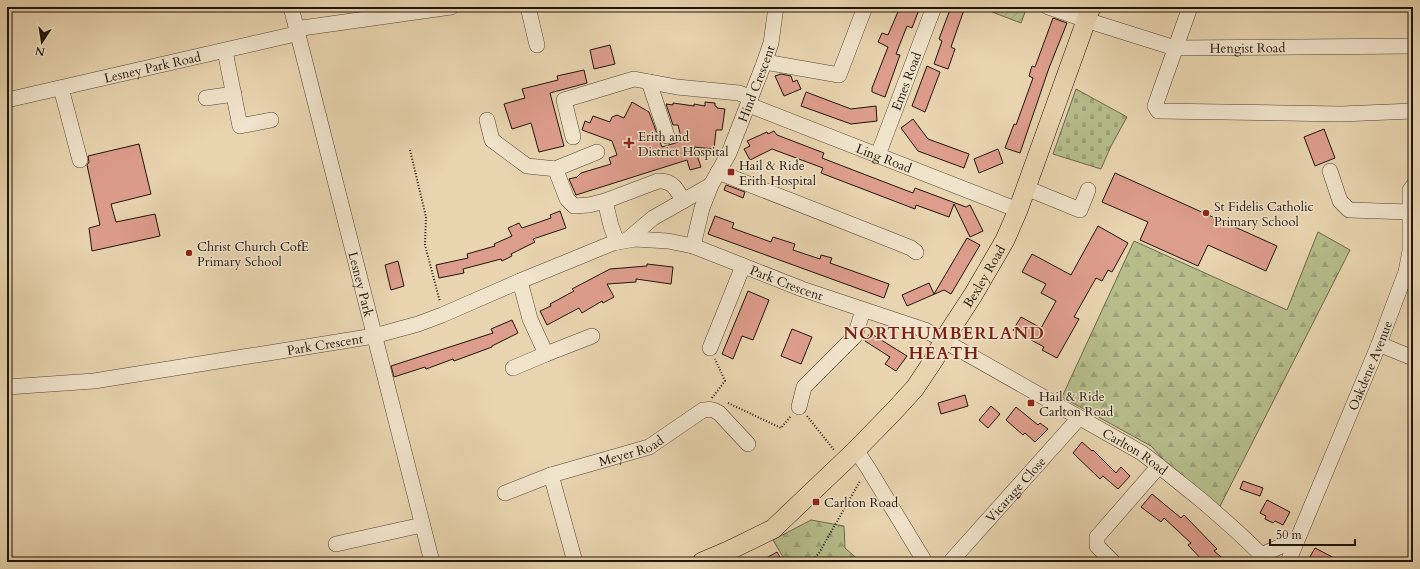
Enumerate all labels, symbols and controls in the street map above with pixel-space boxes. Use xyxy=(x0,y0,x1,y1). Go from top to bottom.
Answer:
north arrow xyxy=(22,22,62,62)
street label: Hengist Road xyxy=(1210,39,1286,58)
text: N xyxy=(33,43,46,60)
street label: Hind Crescent xyxy=(734,43,779,125)
street label: Lesney Park Road xyxy=(102,48,203,88)
street label: Emes Road xyxy=(888,49,926,113)
place label: Erith and District Hospital xyxy=(638,128,729,161)
marker: Erith and District Hospital xyxy=(623,137,635,149)
street label: Ling Road xyxy=(853,140,914,178)
place label: Hail & Ride Erith Hospital xyxy=(739,157,817,190)
marker: Hail & Ride Erith Hospital xyxy=(726,167,736,177)
place label: St Fidelis Catholic Primary School xyxy=(1214,198,1314,231)
marker: St Fidelis Catholic Primary School xyxy=(1201,208,1211,218)
place label: Christ Church CofE Primary School xyxy=(197,238,309,271)
street label: Bexley Road xyxy=(959,242,1010,311)
marker: Christ Church CofE Primary School xyxy=(184,248,194,258)
street label: Lesney Park xyxy=(344,250,377,319)
street label: Park Crescent xyxy=(747,261,825,305)
street label: Oakdene Avenue xyxy=(1344,318,1397,413)
district label: NORTHUMBERLAND HEATH xyxy=(843,322,1045,365)
street label: Park Crescent xyxy=(286,330,364,360)
place label: Hail & Ride Carlton Road xyxy=(1039,388,1113,421)
marker: Hail & Ride Carlton Road xyxy=(1026,398,1036,408)
street label: Carlton Road xyxy=(1099,424,1171,480)
street label: Meyer Road xyxy=(597,432,668,471)
street label: Vicarage Close xyxy=(982,453,1050,527)
place label: Carlton Road xyxy=(824,494,898,512)
marker: Carlton Road xyxy=(811,497,821,507)
scale bar xyxy=(1270,521,1355,547)
text: 50 m xyxy=(1276,527,1303,543)

